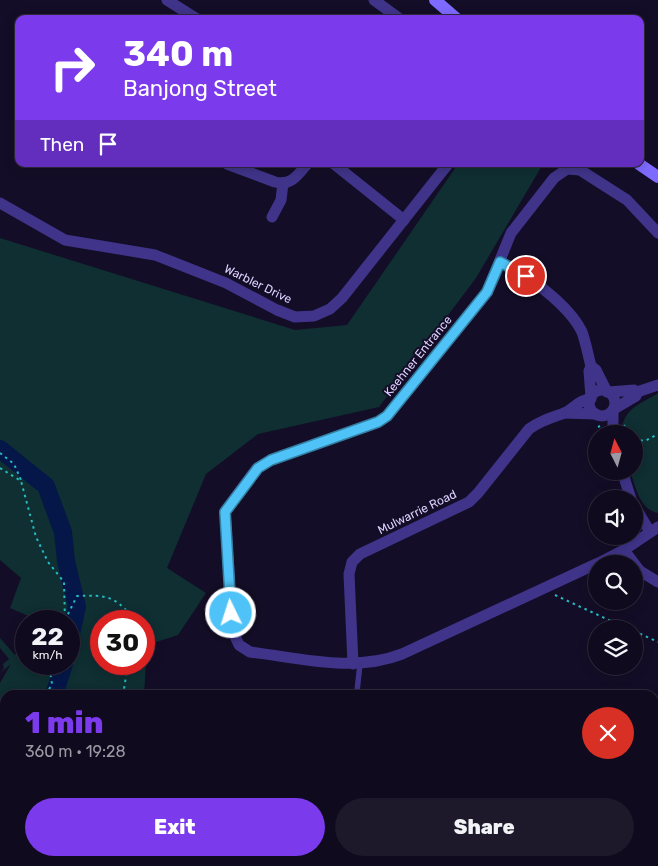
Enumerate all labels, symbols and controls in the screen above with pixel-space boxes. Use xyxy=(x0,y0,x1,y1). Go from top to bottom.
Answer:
text: 340 m xyxy=(123,33,233,75)
icon: right xyxy=(40,35,105,100)
text: Banjong Street xyxy=(123,75,277,102)
icon: arrive xyxy=(94,130,122,158)
text: Then xyxy=(40,133,84,156)
pin xyxy=(505,255,547,297)
street label: Warbler Drive xyxy=(222,262,294,307)
icon: arrive xyxy=(512,262,540,290)
street label: Keehner Entrance xyxy=(381,313,455,399)
north arrow xyxy=(588,425,642,480)
map controls xyxy=(588,425,643,675)
street label: Mulwarrie Road xyxy=(375,487,459,537)
button: sound xyxy=(588,490,643,545)
button: search xyxy=(588,555,643,610)
position arrow xyxy=(204,586,256,638)
speed limit sign: 30 xyxy=(90,610,155,675)
button: layers xyxy=(588,620,643,675)
text: 22 xyxy=(31,622,64,651)
text: km/h xyxy=(33,648,62,662)
text: 1 min xyxy=(25,705,103,741)
button: close xyxy=(582,707,634,759)
text: 360 m · 19:28 xyxy=(25,742,126,761)
button: Exit xyxy=(25,798,325,856)
button: Share xyxy=(335,798,634,856)

